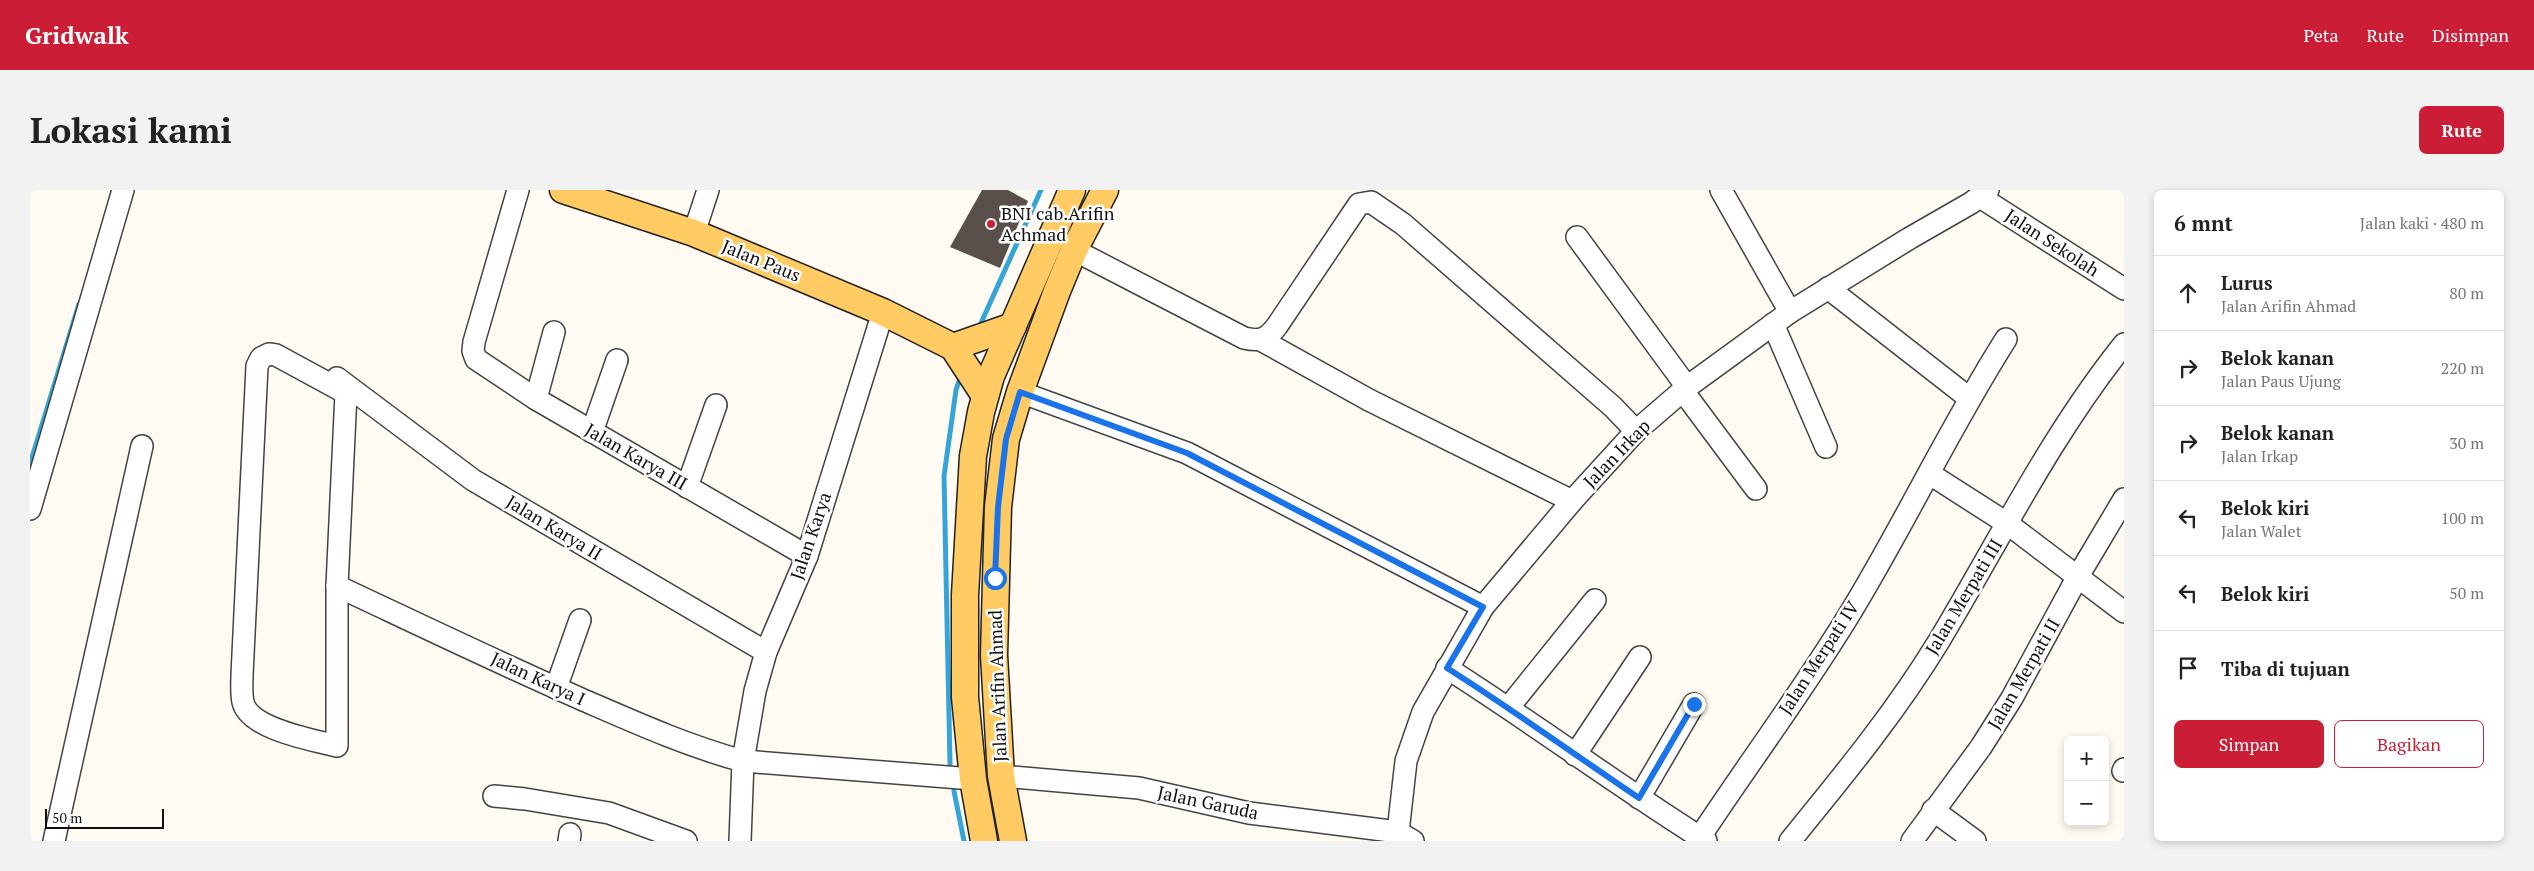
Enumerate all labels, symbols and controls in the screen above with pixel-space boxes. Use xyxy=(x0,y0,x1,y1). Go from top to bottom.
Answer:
text: Gridwalk xyxy=(25,19,129,51)
text: Peta xyxy=(2304,23,2339,47)
text: Rute xyxy=(2367,23,2404,47)
text: Disimpan xyxy=(2432,23,2509,47)
button: Rute xyxy=(2419,106,2504,154)
text: Lokasi kami xyxy=(30,107,232,153)
place label: BNI cab.Arifin Achmad xyxy=(1001,201,1115,246)
street label: Jalan Sekolah xyxy=(2001,203,2105,282)
text: 6 mnt xyxy=(2174,209,2233,237)
text: Jalan kaki · 480 m xyxy=(2360,212,2484,234)
marker: BNI cab.Arifin Achmad xyxy=(985,218,997,230)
street label: Jalan Paus xyxy=(719,233,804,287)
text: Lurus xyxy=(2221,270,2273,295)
icon: ahead xyxy=(2174,279,2202,307)
text: 80 m xyxy=(2449,282,2484,304)
text: Jalan Arifin Ahmad xyxy=(2221,295,2356,317)
text: Belok kanan xyxy=(2221,345,2334,370)
icon: right xyxy=(2174,354,2202,382)
text: 220 m xyxy=(2441,357,2484,379)
text: Jalan Paus Ujung xyxy=(2221,370,2341,392)
street label: Jalan Irkap xyxy=(1578,414,1655,493)
street label: Jalan Karya III xyxy=(581,417,692,495)
text: Belok kanan xyxy=(2221,420,2334,445)
icon: right xyxy=(2174,429,2202,457)
text: 30 m xyxy=(2449,432,2484,454)
text: Jalan Irkap xyxy=(2221,445,2298,467)
street label: Jalan Karya II xyxy=(502,489,607,565)
street label: Jalan Karya xyxy=(784,489,836,583)
text: Belok kiri xyxy=(2221,495,2309,520)
icon: left xyxy=(2174,504,2202,532)
text: 100 m xyxy=(2441,507,2484,529)
text: Jalan Walet xyxy=(2221,520,2302,542)
street label: Jalan Merpati III xyxy=(1919,534,2007,659)
route start xyxy=(984,567,1007,590)
icon: left xyxy=(2174,579,2202,607)
text: Belok kiri xyxy=(2221,581,2309,606)
text: 50 m xyxy=(2449,582,2484,604)
street label: Jalan Merpati IV xyxy=(1772,596,1864,719)
street label: Jalan Arifin Ahmad xyxy=(982,610,1012,762)
street label: Jalan Merpati II xyxy=(1982,613,2065,734)
street label: Jalan Karya I xyxy=(487,646,590,710)
icon: arrive xyxy=(2174,654,2202,682)
text: Tiba di tujuan xyxy=(2221,656,2350,681)
route end xyxy=(1683,693,1706,716)
button: Simpan xyxy=(2174,720,2324,768)
button: Bagikan xyxy=(2334,720,2484,768)
map controls xyxy=(2064,736,2109,826)
button: + xyxy=(2064,736,2109,781)
street label: Jalan Garuda xyxy=(1156,780,1261,824)
button: − xyxy=(2064,781,2109,826)
scale bar xyxy=(45,806,164,829)
text: 50 m xyxy=(52,808,82,827)

